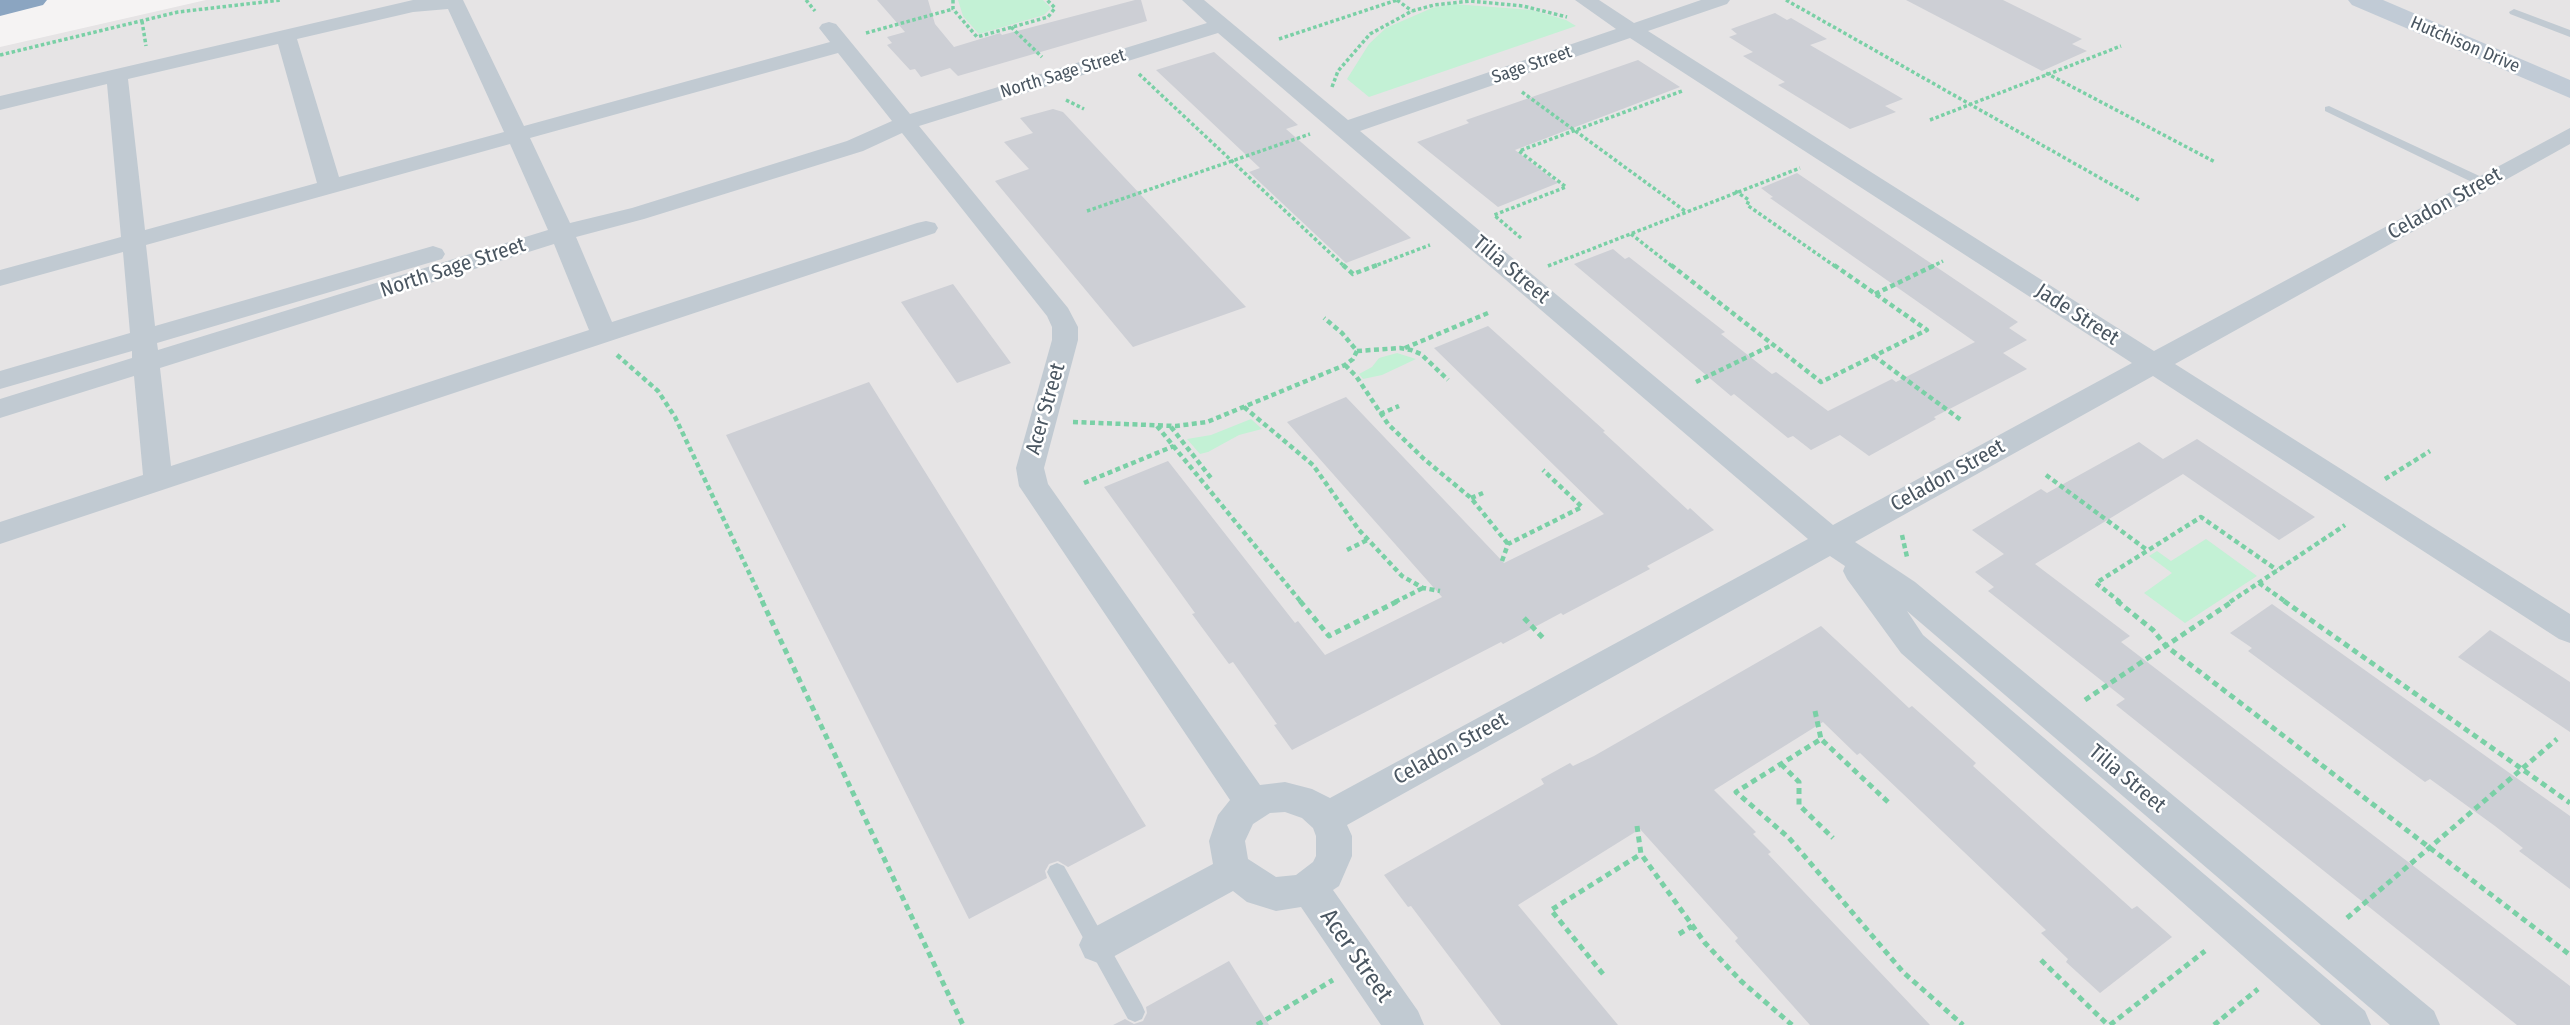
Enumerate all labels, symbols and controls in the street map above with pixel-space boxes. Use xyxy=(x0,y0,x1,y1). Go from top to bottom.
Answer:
street label: Hutchison Drive xyxy=(2407,12,2523,78)
street label: Sage Street xyxy=(1489,41,1575,89)
street label: North Sage Street xyxy=(998,45,1128,103)
street label: Celadon Street xyxy=(2384,162,2506,246)
street label: Tilia Street xyxy=(1467,231,1555,309)
street label: North Sage Street xyxy=(377,233,529,303)
street label: Jade Street xyxy=(2031,279,2123,351)
street label: Acer Street xyxy=(1021,360,1071,458)
street label: Celadon Street xyxy=(1887,434,2009,518)
street label: Celadon Street xyxy=(1390,707,1512,791)
street label: Tilia Street xyxy=(2083,740,2171,818)
street label: Acer Street xyxy=(1313,904,1399,1008)

